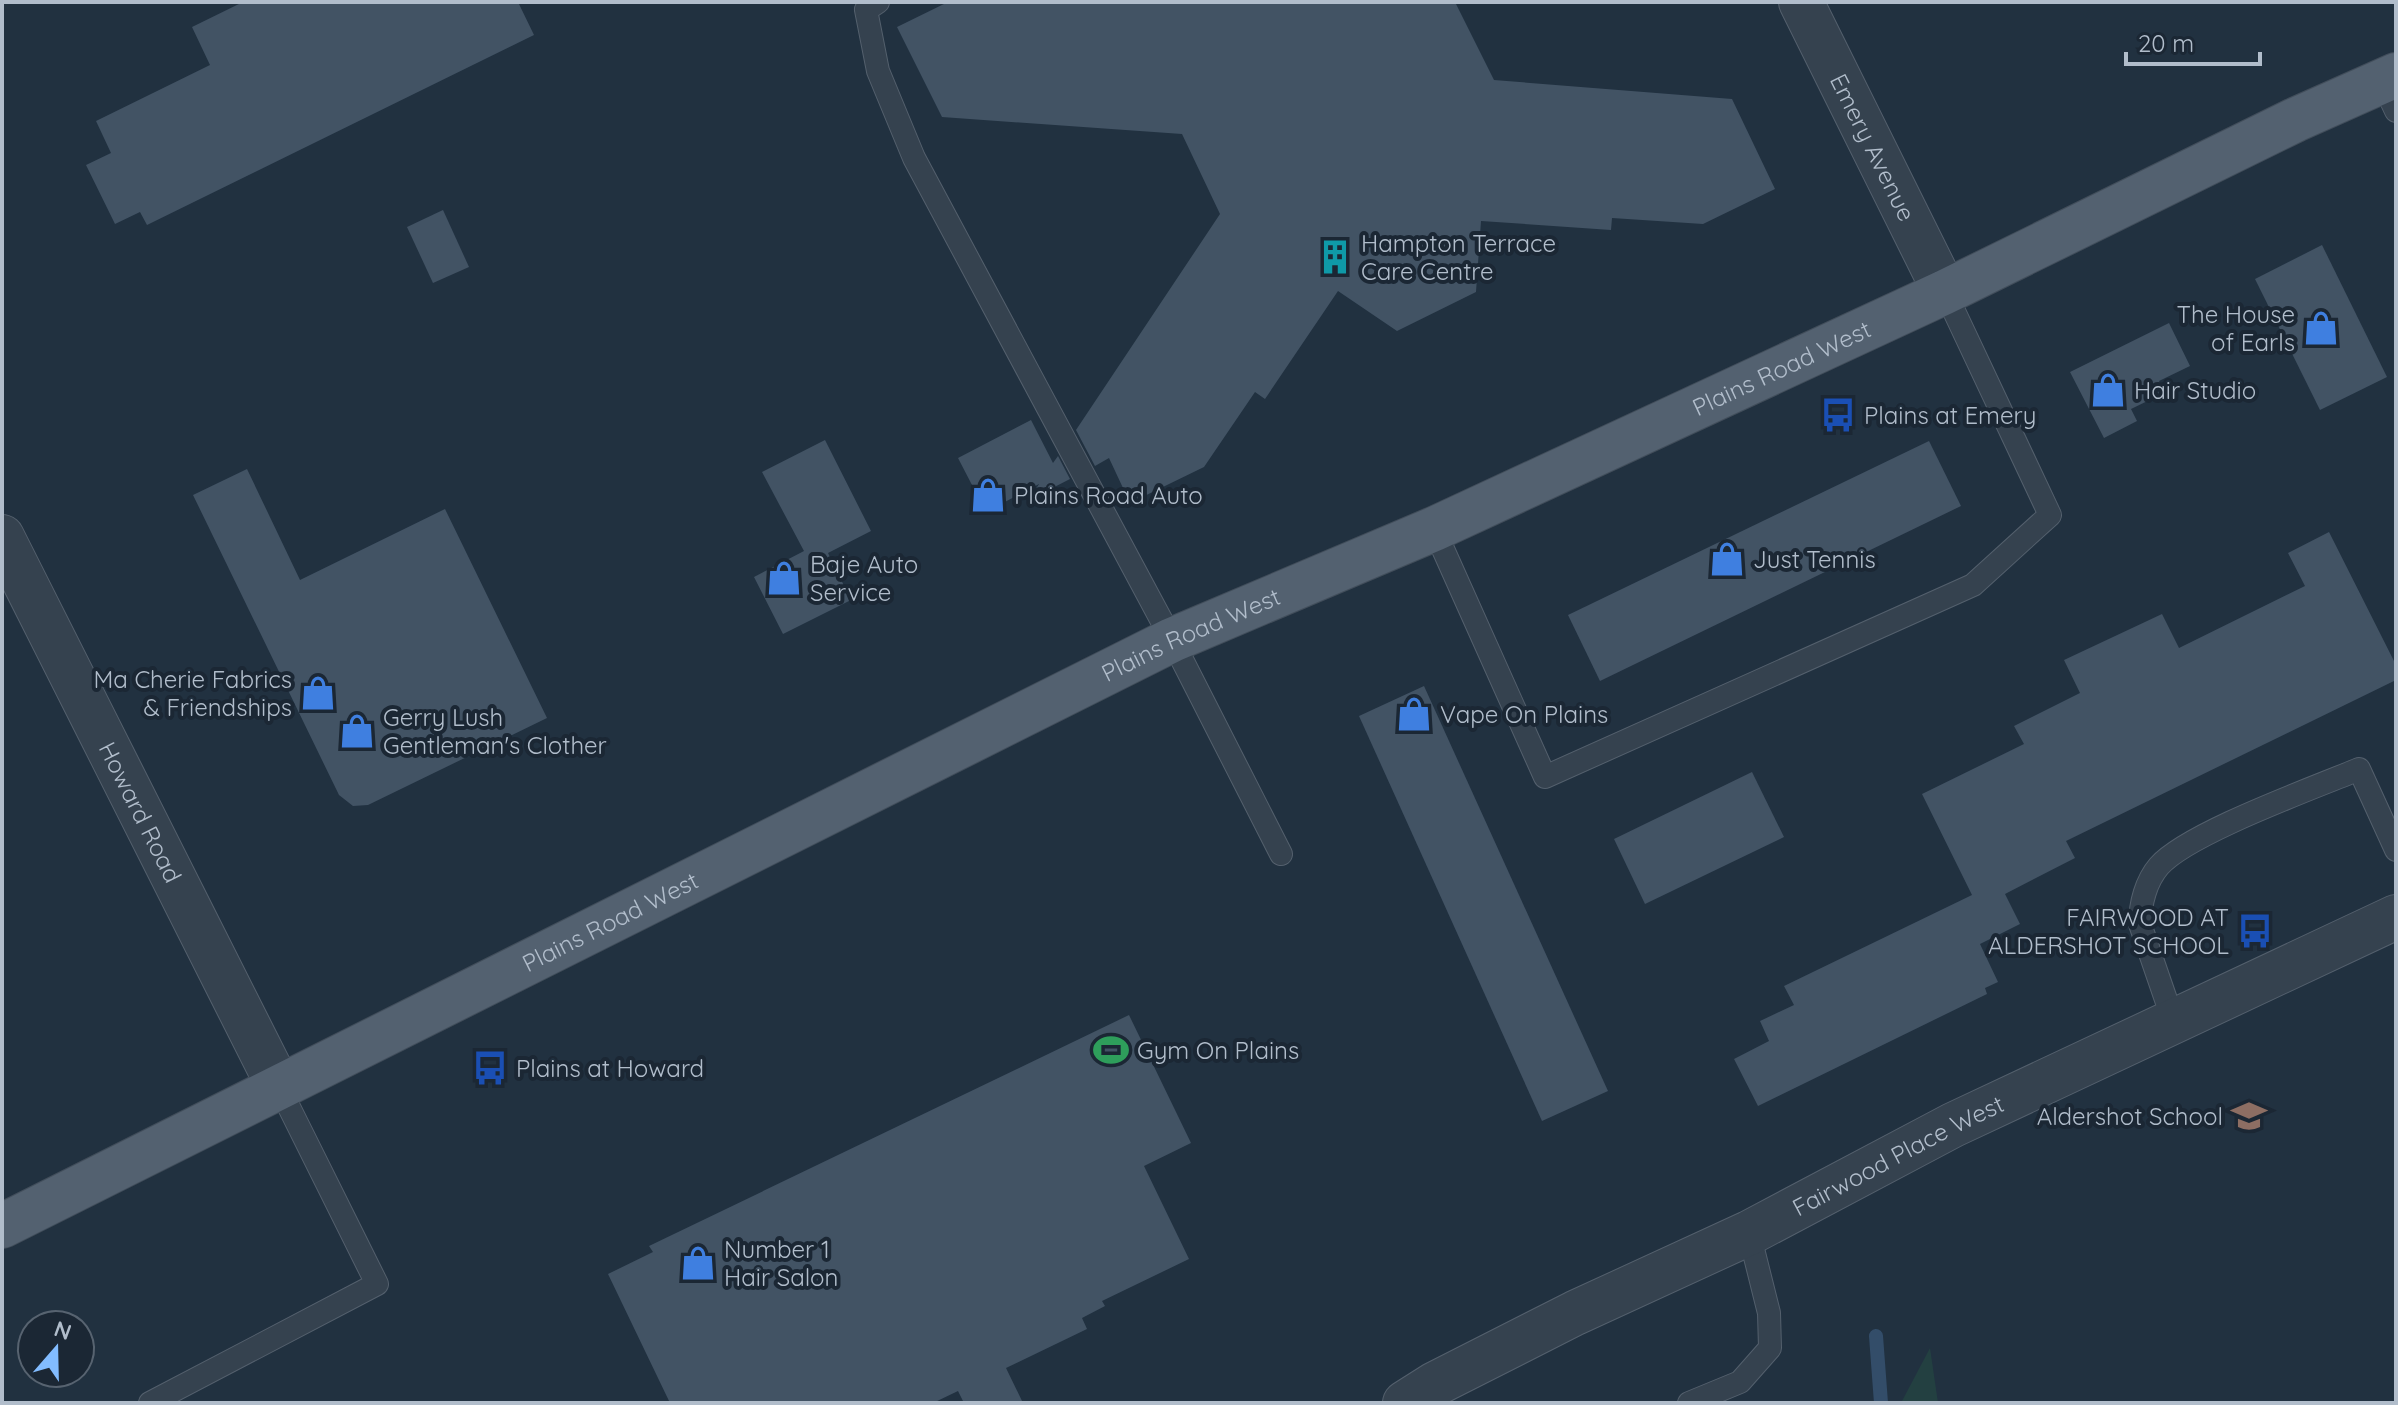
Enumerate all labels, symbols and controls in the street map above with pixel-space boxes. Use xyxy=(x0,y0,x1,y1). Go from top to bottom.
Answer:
scale bar xyxy=(2126,16,2260,66)
text: 20 m xyxy=(2138,28,2194,58)
street label: Emery Avenue xyxy=(1824,68,1922,226)
place label: Hampton Terrace Care Centre xyxy=(1361,228,1556,286)
building icon: Hampton Terrace Care Centre xyxy=(1316,238,1354,276)
place label: The House of Earls xyxy=(2177,299,2295,357)
shop icon: The House of Earls xyxy=(2302,309,2340,347)
street label: Plains Road West xyxy=(1687,314,1875,422)
shop icon: Hair Studio xyxy=(2089,371,2127,409)
place label: Hair Studio xyxy=(2134,375,2256,405)
bus stop icon: Plains at Emery xyxy=(1819,396,1857,434)
place label: Plains at Emery xyxy=(1864,400,2036,430)
shop icon: Plains Road Auto xyxy=(969,476,1007,514)
place label: Plains Road Auto xyxy=(1014,480,1203,510)
shop icon: Just Tennis xyxy=(1708,540,1746,578)
place label: Just Tennis xyxy=(1753,544,1876,574)
place label: Baje Auto Service xyxy=(810,549,918,607)
shop icon: Baje Auto Service xyxy=(765,559,803,597)
street label: Plains Road West xyxy=(1096,581,1285,688)
place label: Ma Cherie Fabrics & Friendships xyxy=(93,664,292,722)
shop icon: Ma Cherie Fabrics & Friendships xyxy=(299,674,337,712)
shop icon: Vape On Plains xyxy=(1395,695,1433,733)
place label: Vape On Plains xyxy=(1440,699,1608,729)
place label: Gerry Lush Gentleman's Clother xyxy=(383,702,607,760)
shop icon: Gerry Lush Gentleman's Clother xyxy=(338,712,376,750)
street label: Howard Road xyxy=(93,737,189,888)
street label: Plains Road West xyxy=(517,865,703,978)
place label: FAIRWOOD AT ALDERSHOT SCHOOL xyxy=(1988,902,2229,960)
bus stop icon: FAIRWOOD AT ALDERSHOT SCHOOL xyxy=(2236,912,2274,950)
sports icon: Gym On Plains xyxy=(1092,1031,1130,1069)
place label: Gym On Plains xyxy=(1137,1035,1299,1065)
bus stop icon: Plains at Howard xyxy=(471,1049,509,1087)
place label: Plains at Howard xyxy=(516,1053,704,1083)
street label: Fairwood Place West xyxy=(1787,1088,2008,1222)
school or university icon: Aldershot School xyxy=(2230,1097,2268,1135)
place label: Aldershot School xyxy=(2037,1101,2223,1131)
place label: Number 1 Hair Salon xyxy=(724,1234,838,1292)
shop icon: Number 1 Hair Salon xyxy=(679,1244,717,1282)
north arrow xyxy=(16,1309,96,1389)
text: N xyxy=(50,1314,75,1346)

